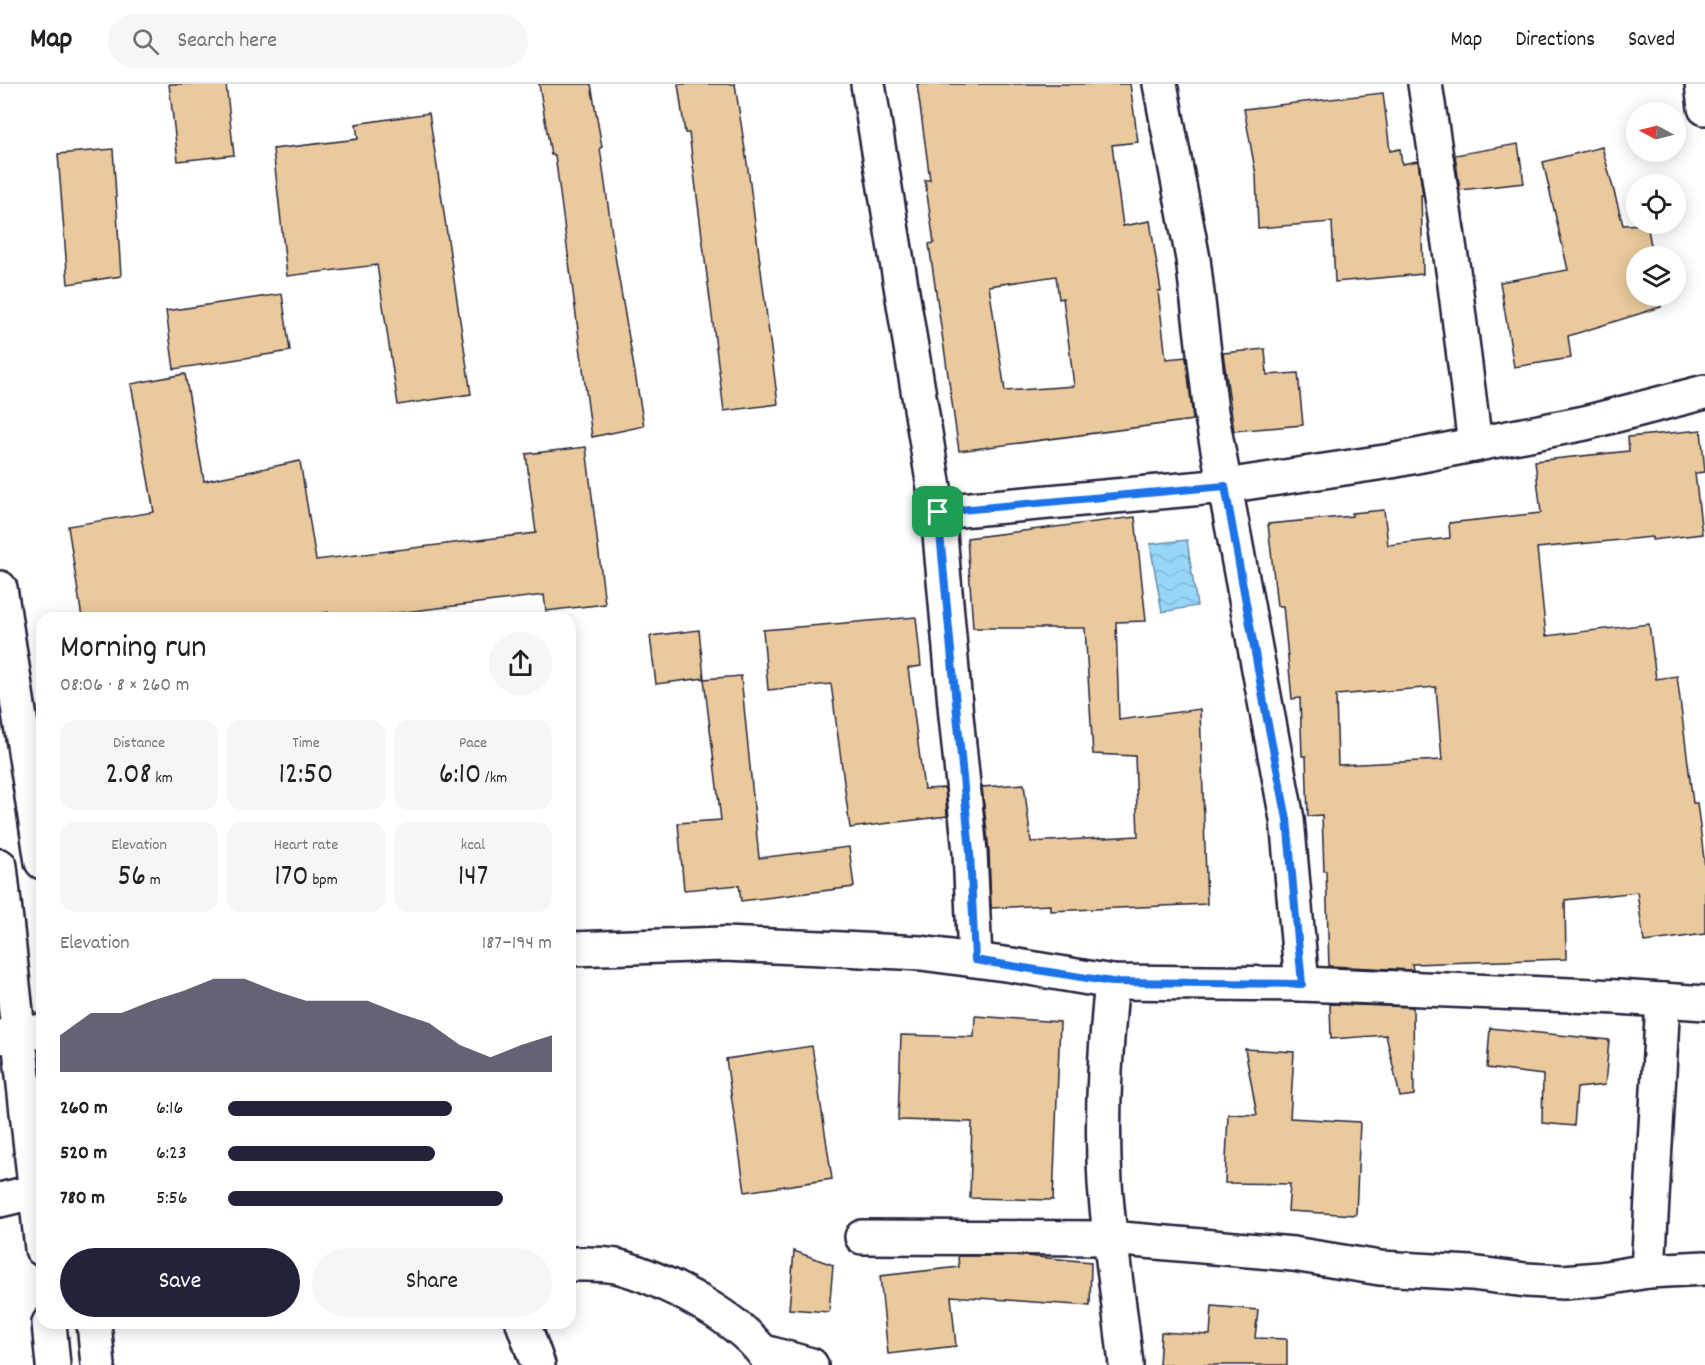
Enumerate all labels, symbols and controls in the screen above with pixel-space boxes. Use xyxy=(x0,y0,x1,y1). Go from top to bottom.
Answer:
search box xyxy=(108,14,528,68)
text: Map xyxy=(30,21,72,61)
icon: search xyxy=(129,25,162,58)
text: Search here xyxy=(177,26,277,57)
text: Map xyxy=(1451,26,1482,56)
text: Directions xyxy=(1515,26,1595,56)
text: Saved xyxy=(1628,26,1675,56)
north arrow xyxy=(1626,102,1686,162)
map controls xyxy=(1626,102,1686,306)
button: locate xyxy=(1626,174,1686,234)
button: layers xyxy=(1626,246,1686,306)
pin xyxy=(912,486,963,537)
icon: arrive xyxy=(921,495,954,528)
text: Morning run xyxy=(60,626,207,673)
button: share xyxy=(489,632,552,695)
text: 08:06 · 8 × 260 m xyxy=(60,672,189,700)
text: Distance xyxy=(113,732,165,755)
text: Time xyxy=(292,732,320,755)
text: Pace xyxy=(459,732,487,755)
text: 2.08 xyxy=(105,755,152,798)
text: 12:50 xyxy=(279,755,333,798)
text: 6:10 xyxy=(439,755,481,798)
text: km xyxy=(152,767,173,790)
text: /km xyxy=(481,767,507,790)
text: Elevation xyxy=(111,834,167,857)
text: Heart rate xyxy=(274,834,338,857)
text: kcal xyxy=(461,834,485,857)
text: 56 xyxy=(117,857,146,900)
text: 170 xyxy=(274,857,309,900)
text: 147 xyxy=(458,857,488,900)
text: m xyxy=(146,869,161,892)
text: bpm xyxy=(309,869,338,892)
text: Elevation xyxy=(60,930,130,958)
text: 187–194 m xyxy=(482,930,552,958)
text: 260 m xyxy=(60,1095,108,1123)
text: 6:16 xyxy=(156,1095,183,1123)
text: 520 m xyxy=(60,1140,107,1168)
text: 6:23 xyxy=(156,1140,187,1168)
text: 780 m xyxy=(60,1185,105,1213)
text: 5:56 xyxy=(156,1185,188,1213)
button: Save xyxy=(60,1248,300,1317)
button: Share xyxy=(312,1248,552,1317)

